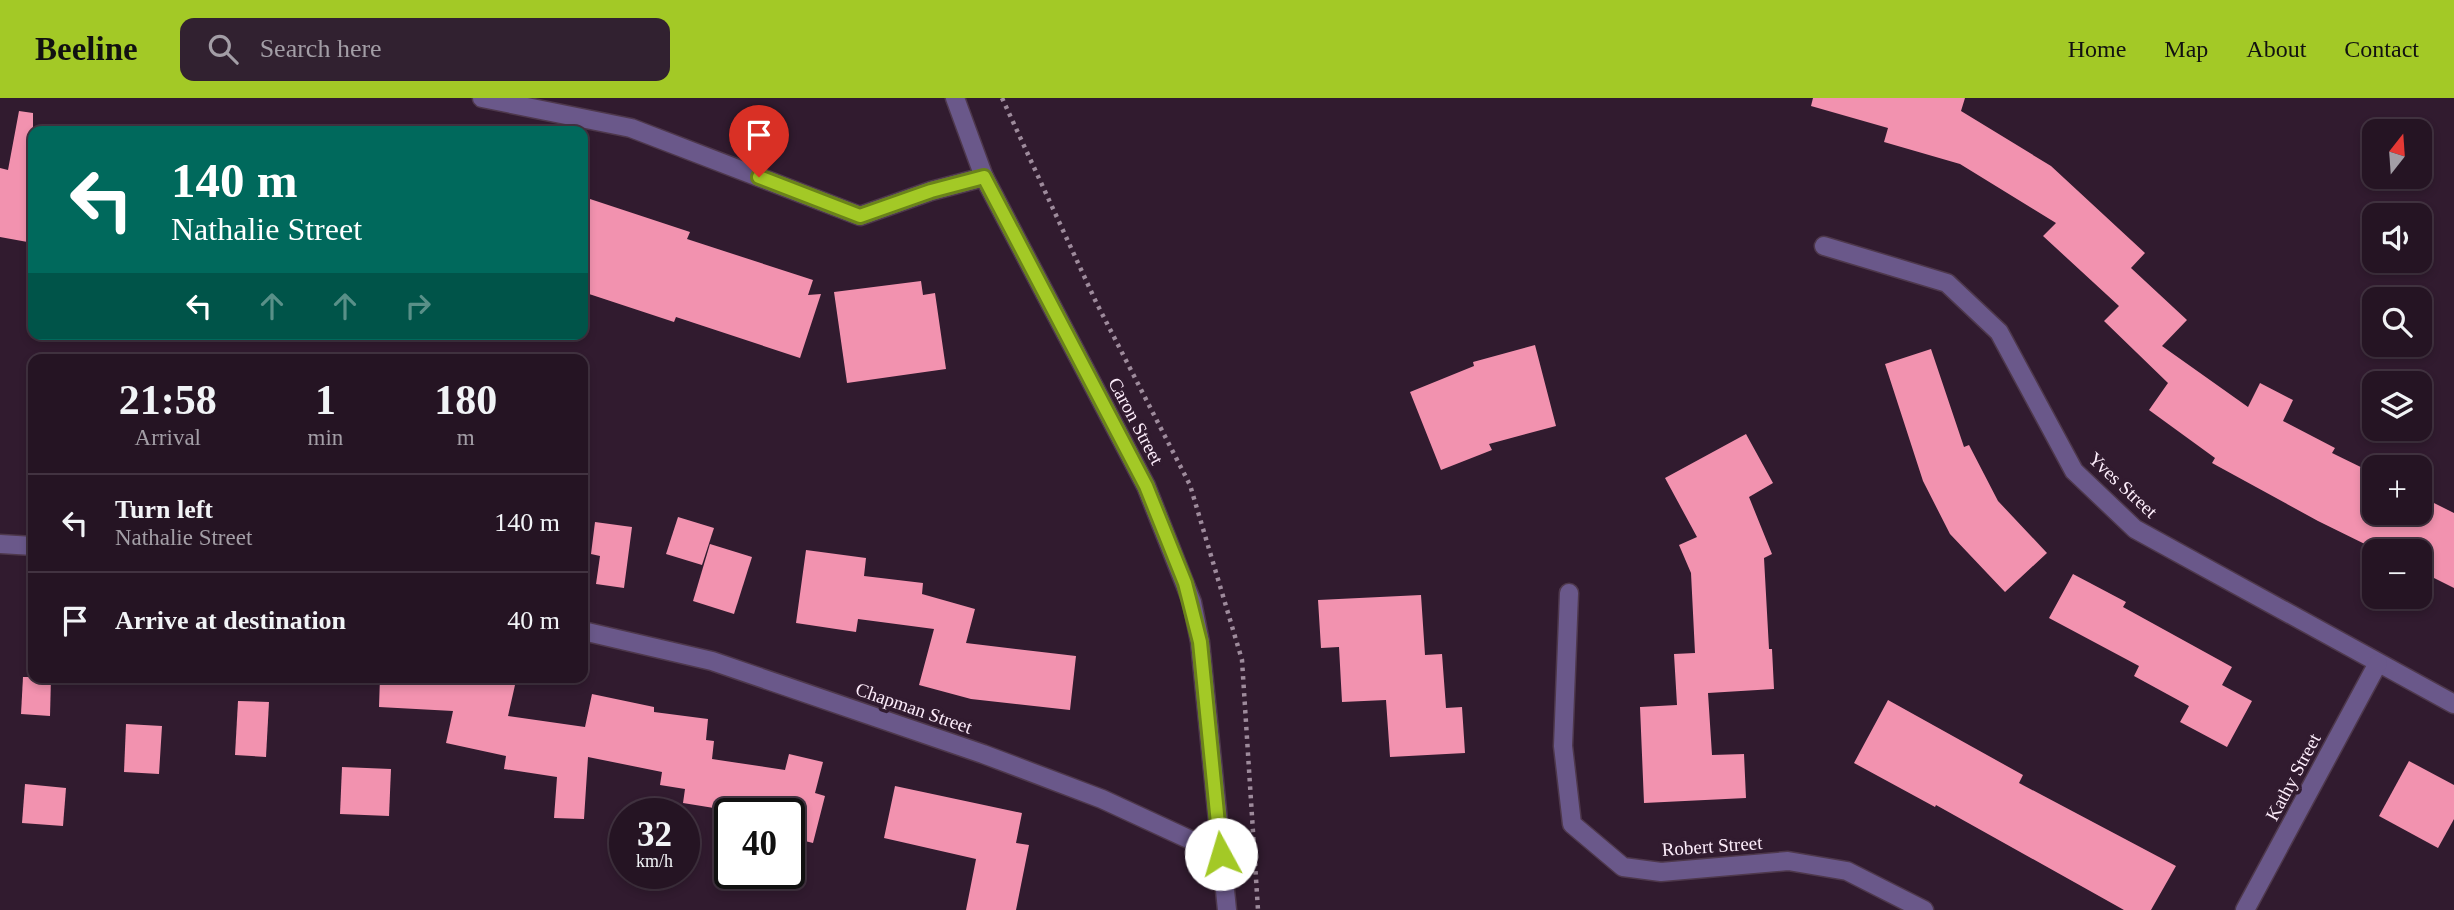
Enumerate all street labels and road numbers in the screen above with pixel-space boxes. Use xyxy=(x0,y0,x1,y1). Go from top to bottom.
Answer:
street label: Caron Street xyxy=(1104,374,1168,469)
street label: Yves Street xyxy=(2084,448,2162,523)
street label: Chapman Street xyxy=(853,678,976,738)
street label: Kathy Street xyxy=(2261,729,2325,824)
street label: Robert Street xyxy=(1661,832,1764,860)

